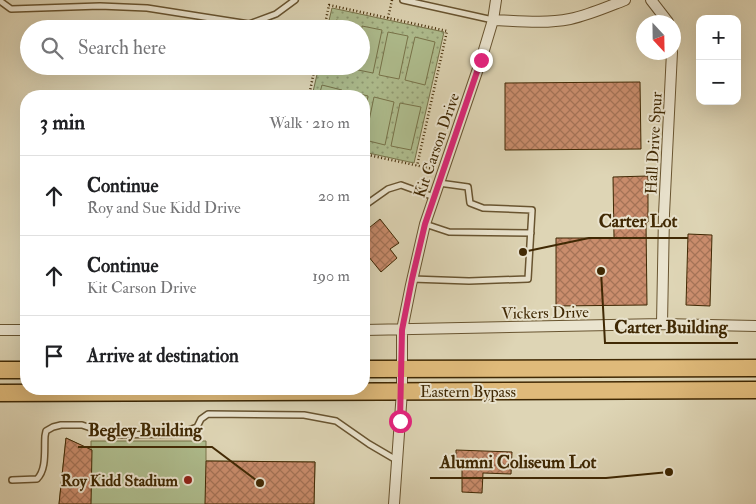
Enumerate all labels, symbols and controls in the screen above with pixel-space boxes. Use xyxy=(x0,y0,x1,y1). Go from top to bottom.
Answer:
north arrow xyxy=(636,15,681,60)
map controls xyxy=(696,15,741,105)
button: + xyxy=(696,15,741,60)
search box xyxy=(20,20,370,75)
icon: search xyxy=(38,34,66,62)
text: Search here xyxy=(78,36,166,60)
route end xyxy=(470,49,493,72)
button: − xyxy=(696,60,741,105)
street label: Kit Carson Drive xyxy=(410,90,464,200)
street label: Hall Drive Spur xyxy=(641,91,668,195)
text: 3 min xyxy=(40,109,85,136)
text: Walk · 210 m xyxy=(269,113,350,133)
text: Continue xyxy=(87,174,158,198)
icon: ahead xyxy=(40,182,68,210)
text: 20 m xyxy=(318,186,350,206)
text: Roy and Sue Kidd Drive xyxy=(87,198,241,218)
callout: Carter Lot xyxy=(589,205,688,238)
text: Carter Lot xyxy=(599,210,678,233)
text: Continue xyxy=(87,254,158,278)
icon: ahead xyxy=(40,262,68,290)
text: 190 m xyxy=(312,266,350,286)
text: Kit Carson Drive xyxy=(87,278,197,298)
street label: Vickers Drive xyxy=(501,302,589,324)
callout: Carter Building xyxy=(605,310,738,343)
text: Carter Building xyxy=(614,316,729,339)
icon: arrive xyxy=(40,342,68,370)
text: Arrive at destination xyxy=(87,344,239,368)
street label: Eastern Bypass xyxy=(420,382,516,403)
route start xyxy=(389,410,412,433)
callout: Begley Building xyxy=(78,414,212,447)
text: Begley Building xyxy=(88,419,203,442)
callout: Alumni Coliseum Lot xyxy=(430,445,606,478)
text: Alumni Coliseum Lot xyxy=(439,451,596,474)
place label: Roy Kidd Stadium xyxy=(61,471,179,492)
marker: Roy Kidd Stadium xyxy=(182,474,194,486)

